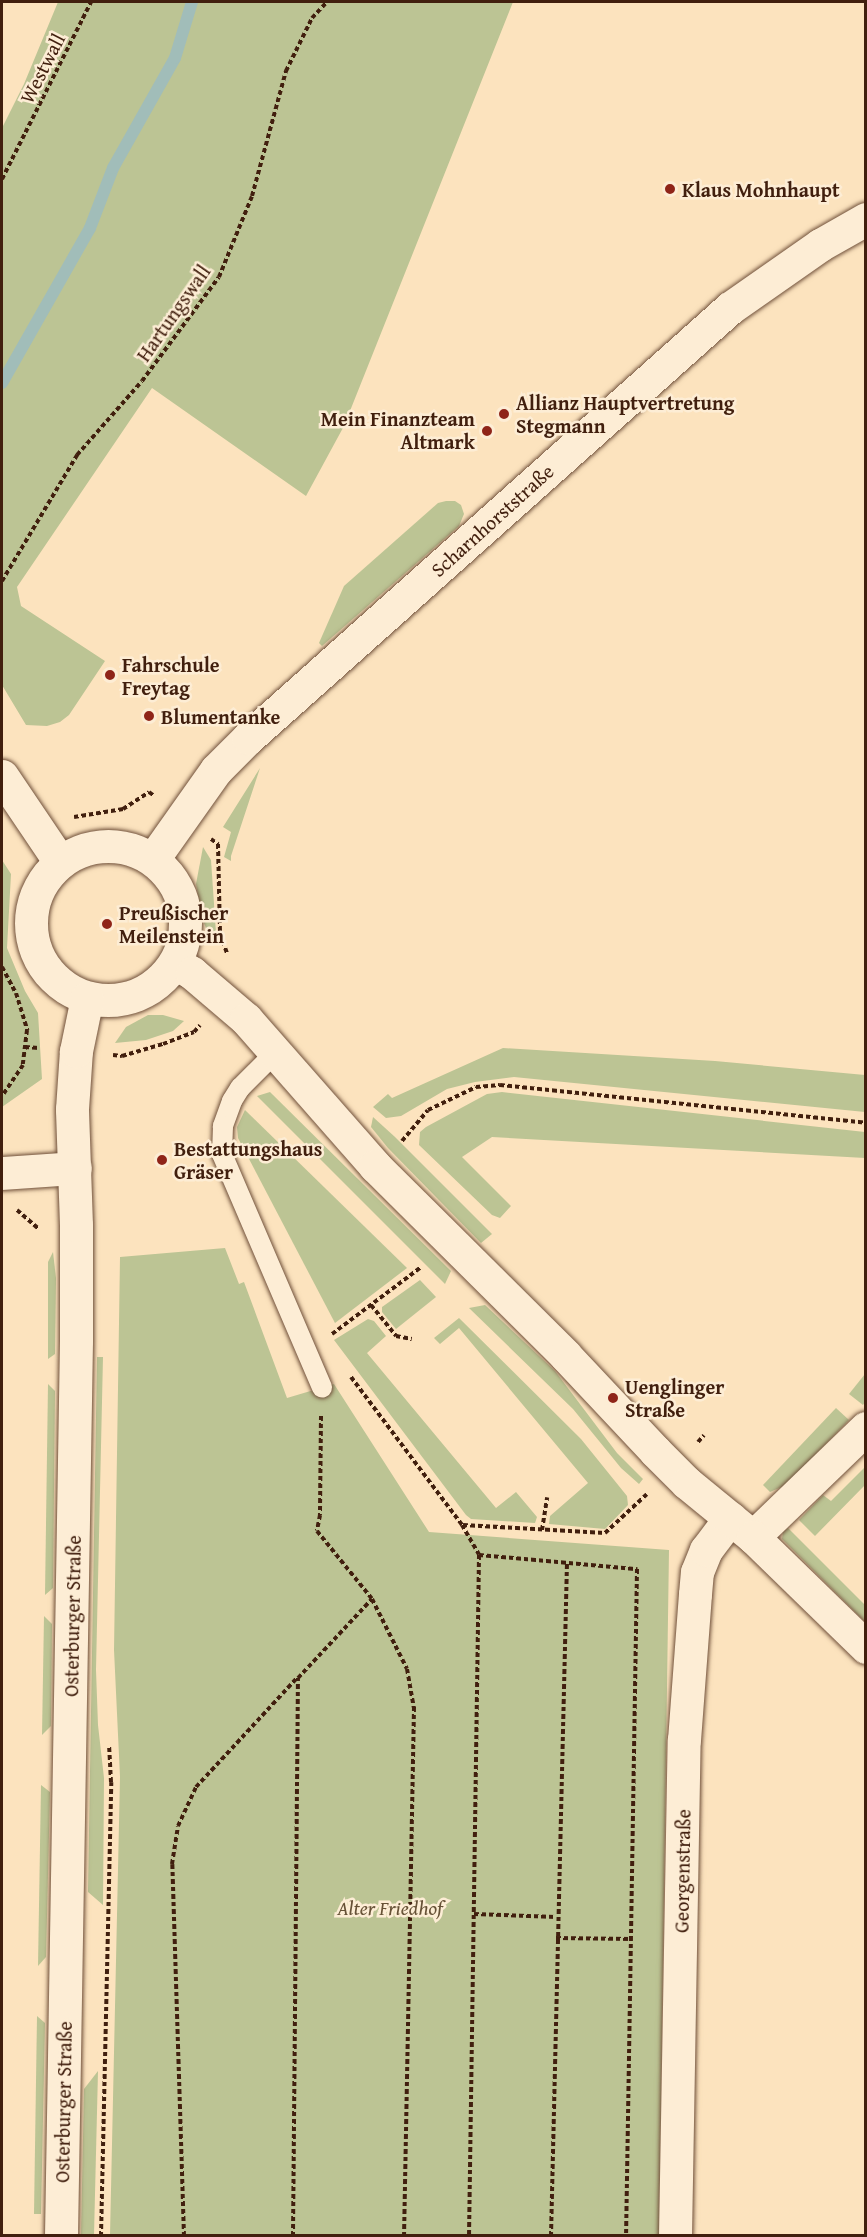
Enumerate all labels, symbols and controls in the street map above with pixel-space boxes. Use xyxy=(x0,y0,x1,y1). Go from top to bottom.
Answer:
street label: Westwall xyxy=(14,29,70,107)
place label: Klaus Mohnhaupt xyxy=(682,177,840,201)
marker: Klaus Mohnhaupt xyxy=(663,182,677,196)
street label: Hartungswall xyxy=(131,260,215,366)
place label: Allianz Hauptvertretung Stegmann xyxy=(516,390,734,437)
place label: Mein Finanzteam Altmark xyxy=(321,407,475,454)
marker: Allianz Hauptvertretung Stegmann xyxy=(497,407,511,421)
marker: Mein Finanzteam Altmark xyxy=(480,424,494,438)
street label: Scharnhorststraße xyxy=(426,459,558,581)
place label: Fahrschule Freytag xyxy=(122,652,220,699)
marker: Fahrschule Freytag xyxy=(103,668,117,682)
place label: Blumentanke xyxy=(161,704,280,728)
marker: Blumentanke xyxy=(142,709,156,723)
place label: Preußischer Meilenstein xyxy=(119,900,228,947)
marker: Preußischer Meilenstein xyxy=(100,917,114,931)
place label: Bestattungshaus Gräser xyxy=(174,1136,322,1183)
marker: Bestattungshaus Gräser xyxy=(155,1153,169,1167)
place label: Uenglinger Straße xyxy=(625,1374,724,1421)
marker: Uenglinger Straße xyxy=(606,1391,620,1405)
street label: Osterburger Straße xyxy=(59,1535,85,1697)
street label: Georgenstraße xyxy=(669,1809,695,1933)
park label: Alter Friedhof xyxy=(337,1895,443,1919)
street label: Osterburger Straße xyxy=(50,2021,76,2183)

